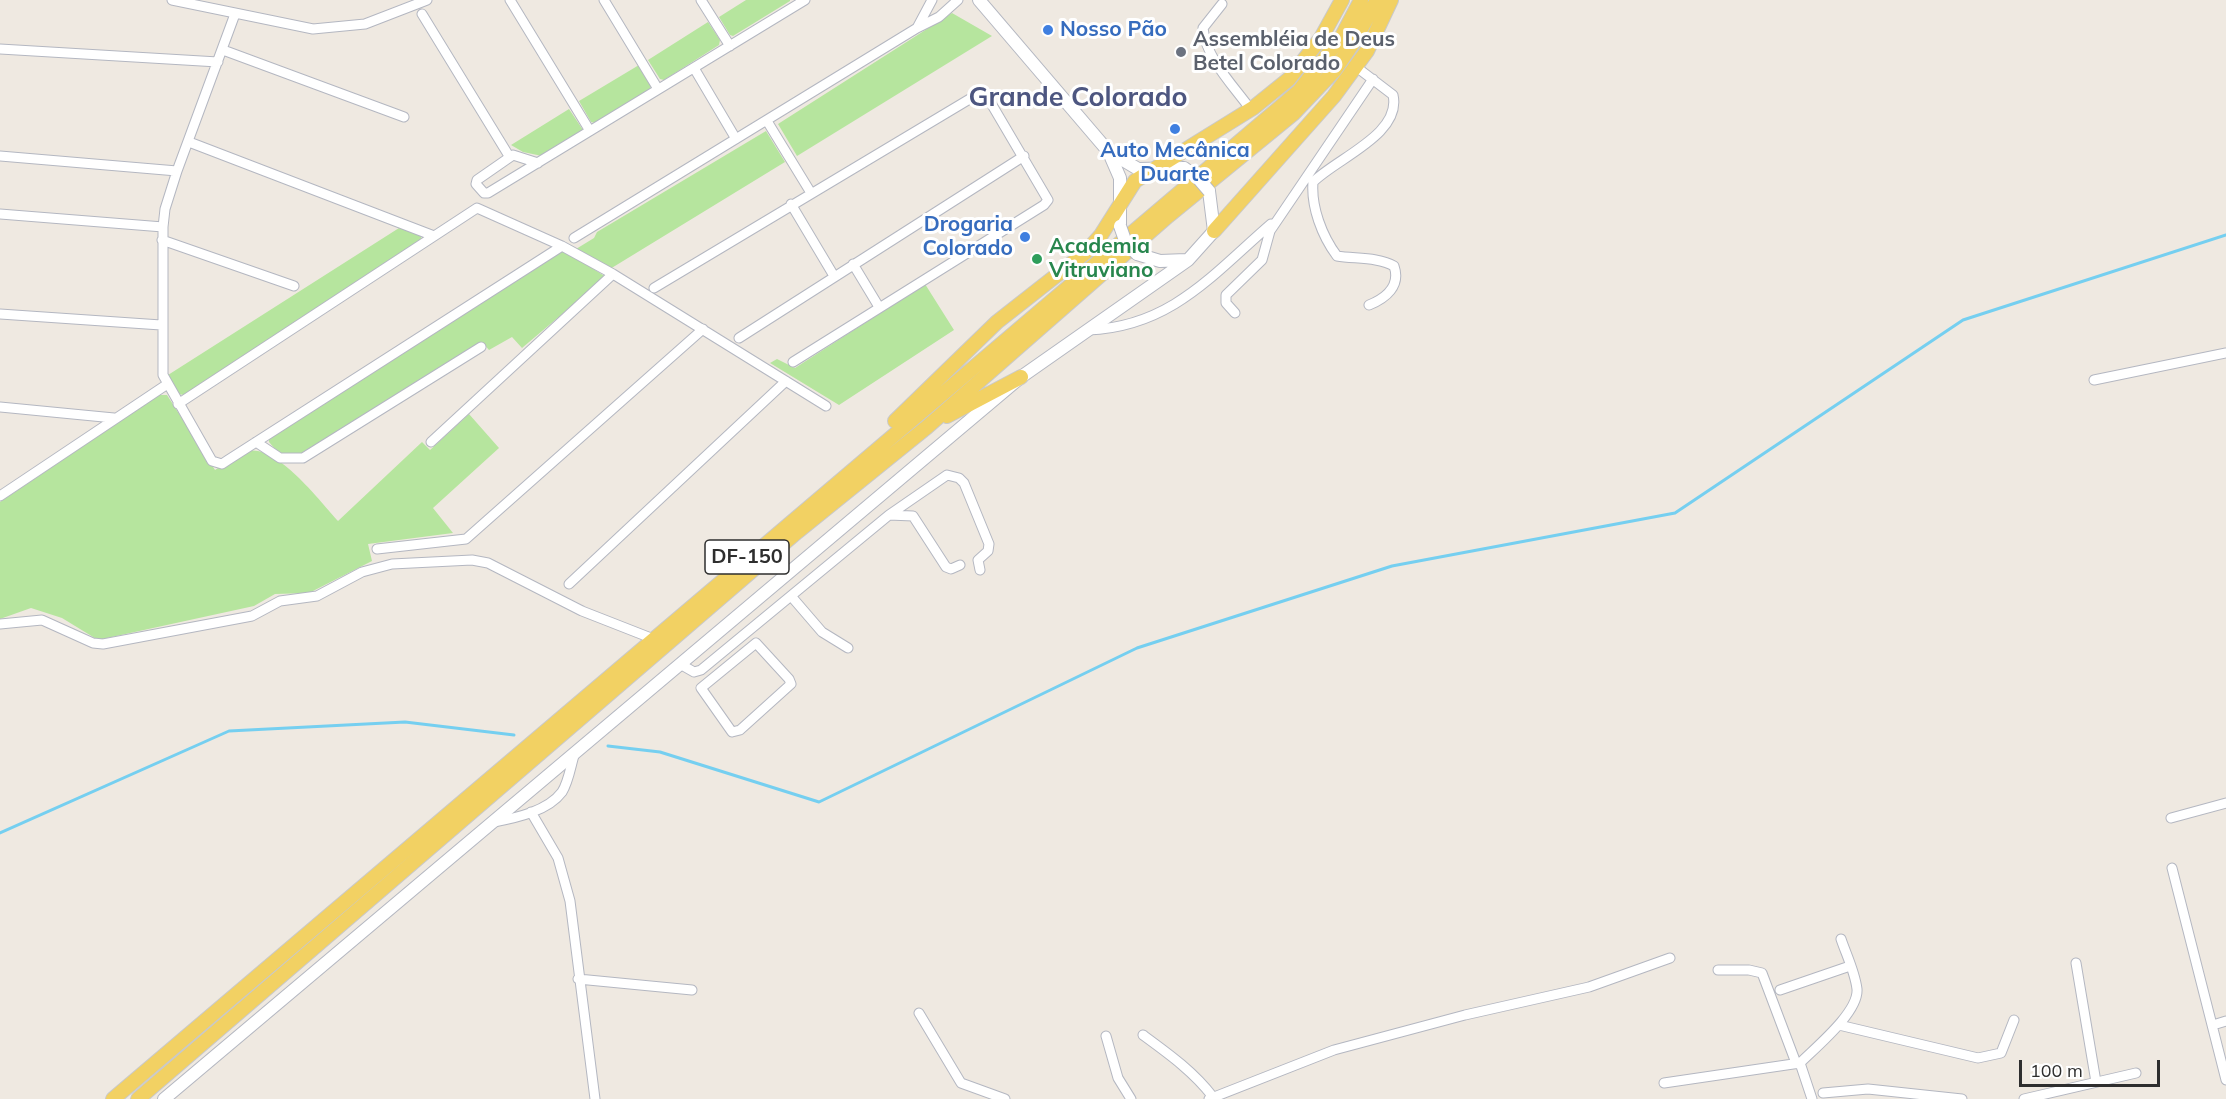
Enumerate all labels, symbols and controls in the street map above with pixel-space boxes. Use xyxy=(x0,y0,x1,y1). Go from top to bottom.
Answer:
place label: Nosso Pão xyxy=(1060,17,1167,43)
marker: Nosso Pão xyxy=(1041,23,1055,37)
place label: Assembléia de Deus Betel Colorado xyxy=(1193,27,1395,77)
marker: Assembléia de Deus Betel Colorado xyxy=(1174,45,1188,59)
district label: Grande Colorado xyxy=(969,82,1187,114)
marker: Auto Mecânica Duarte xyxy=(1168,122,1182,136)
place label: Auto Mecânica Duarte xyxy=(1100,138,1250,188)
place label: Drogaria Colorado xyxy=(922,212,1013,262)
marker: Drogaria Colorado xyxy=(1018,230,1032,244)
place label: Academia Vitruviano xyxy=(1049,234,1153,284)
marker: Academia Vitruviano xyxy=(1030,252,1044,266)
road number: DF-150 xyxy=(705,540,789,574)
scale bar xyxy=(2022,1048,2163,1086)
text: 100 m xyxy=(2030,1059,2083,1082)

